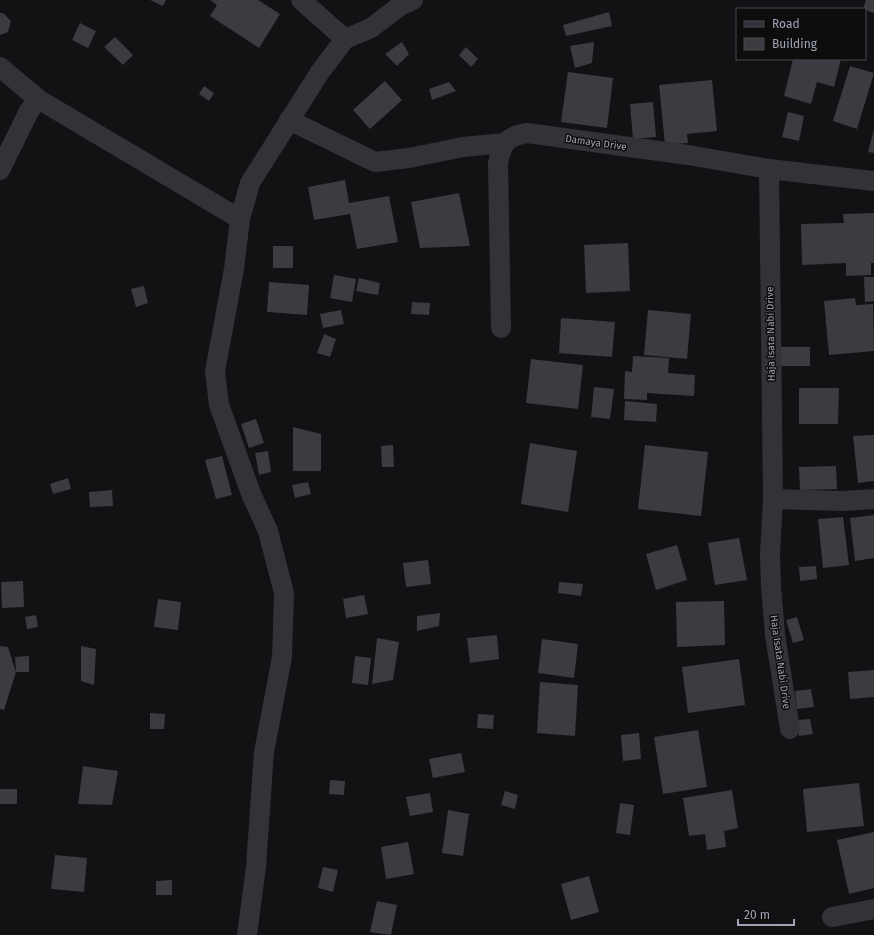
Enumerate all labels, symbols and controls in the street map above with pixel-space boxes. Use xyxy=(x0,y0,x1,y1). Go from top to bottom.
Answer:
legend xyxy=(736,8,866,60)
text: Road xyxy=(772,17,800,31)
text: Building xyxy=(772,37,818,51)
street label: Damaya Drive xyxy=(564,133,628,153)
street label: Haja Isata Nabi Drive xyxy=(764,287,778,381)
street label: Haja Isata Nabi Drive xyxy=(767,614,793,710)
scale bar xyxy=(738,901,794,927)
text: 20 m xyxy=(744,908,770,922)

